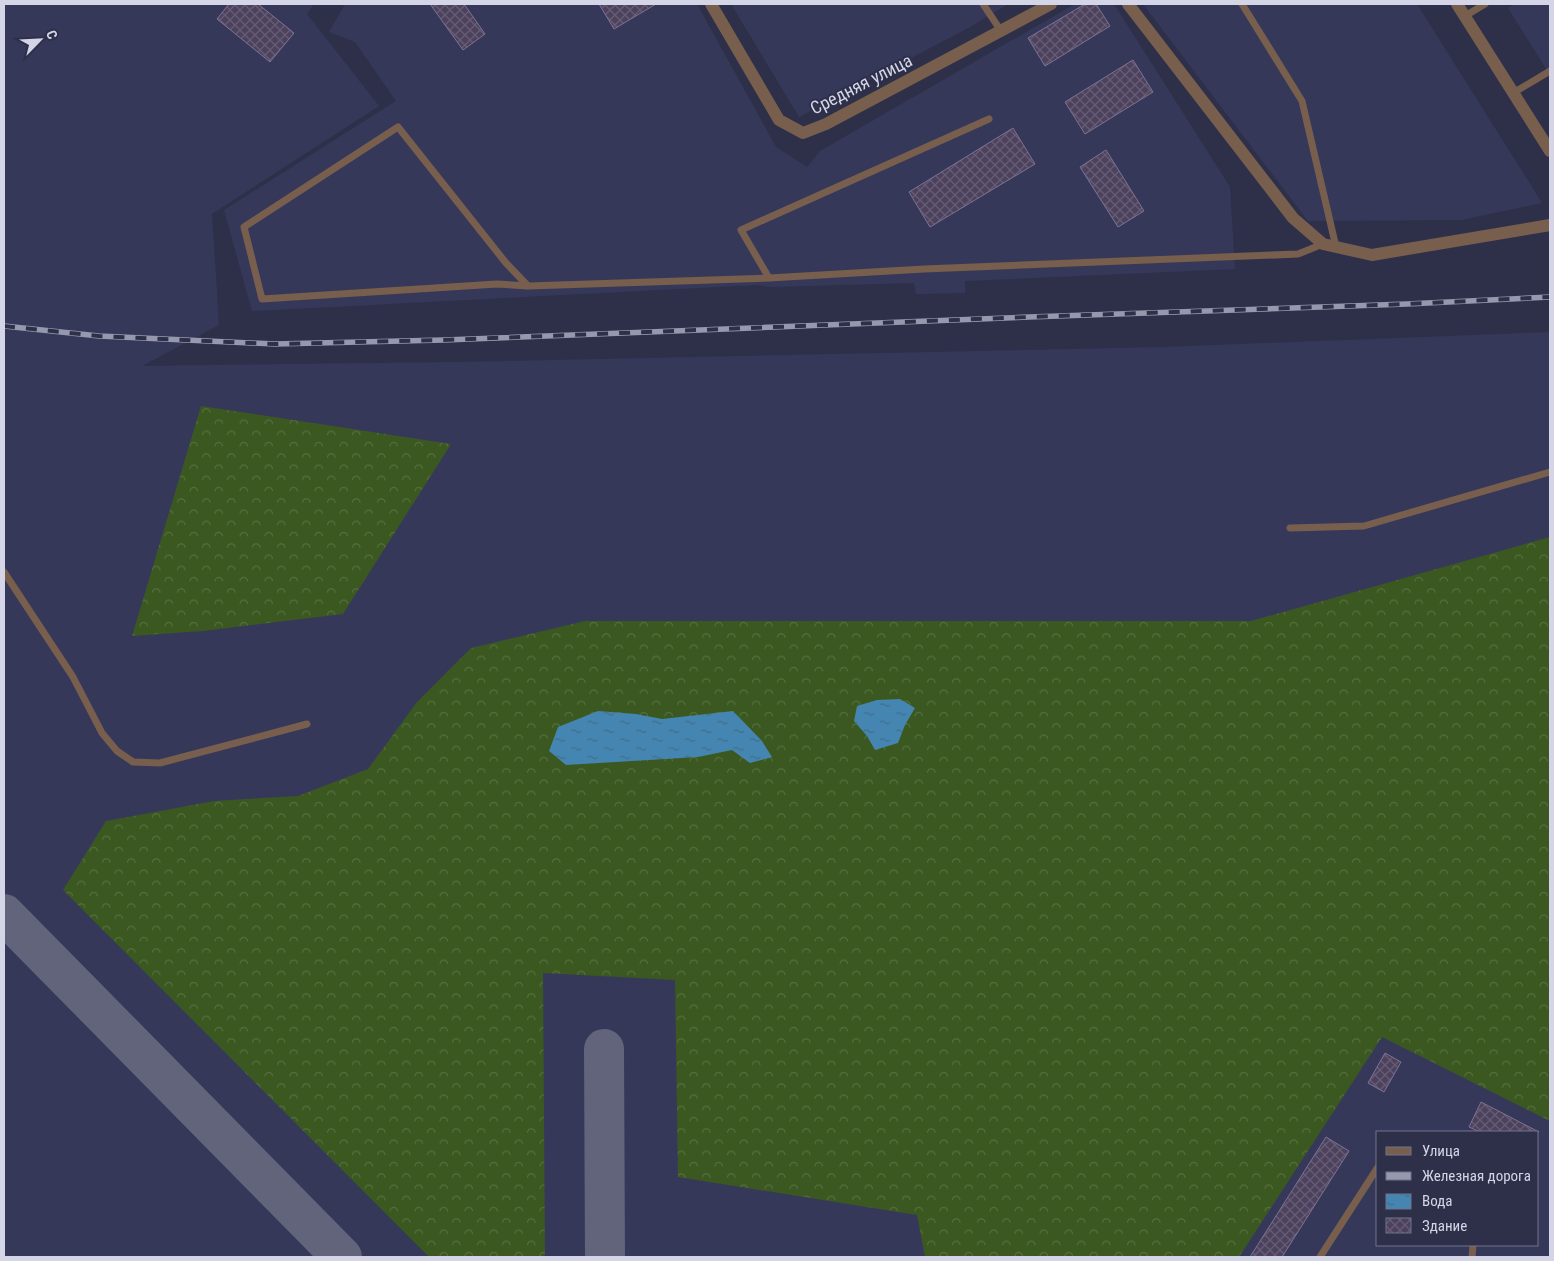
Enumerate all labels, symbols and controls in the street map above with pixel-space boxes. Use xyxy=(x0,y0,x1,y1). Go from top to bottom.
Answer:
north arrow xyxy=(15,15,65,65)
text: С xyxy=(43,28,61,42)
street label: Средняя улица xyxy=(807,49,915,119)
legend xyxy=(1376,1131,1539,1246)
text: Улица xyxy=(1422,1142,1460,1160)
text: Железная дорога xyxy=(1422,1167,1531,1185)
text: Вода xyxy=(1422,1192,1452,1210)
text: Здание xyxy=(1422,1217,1467,1235)

